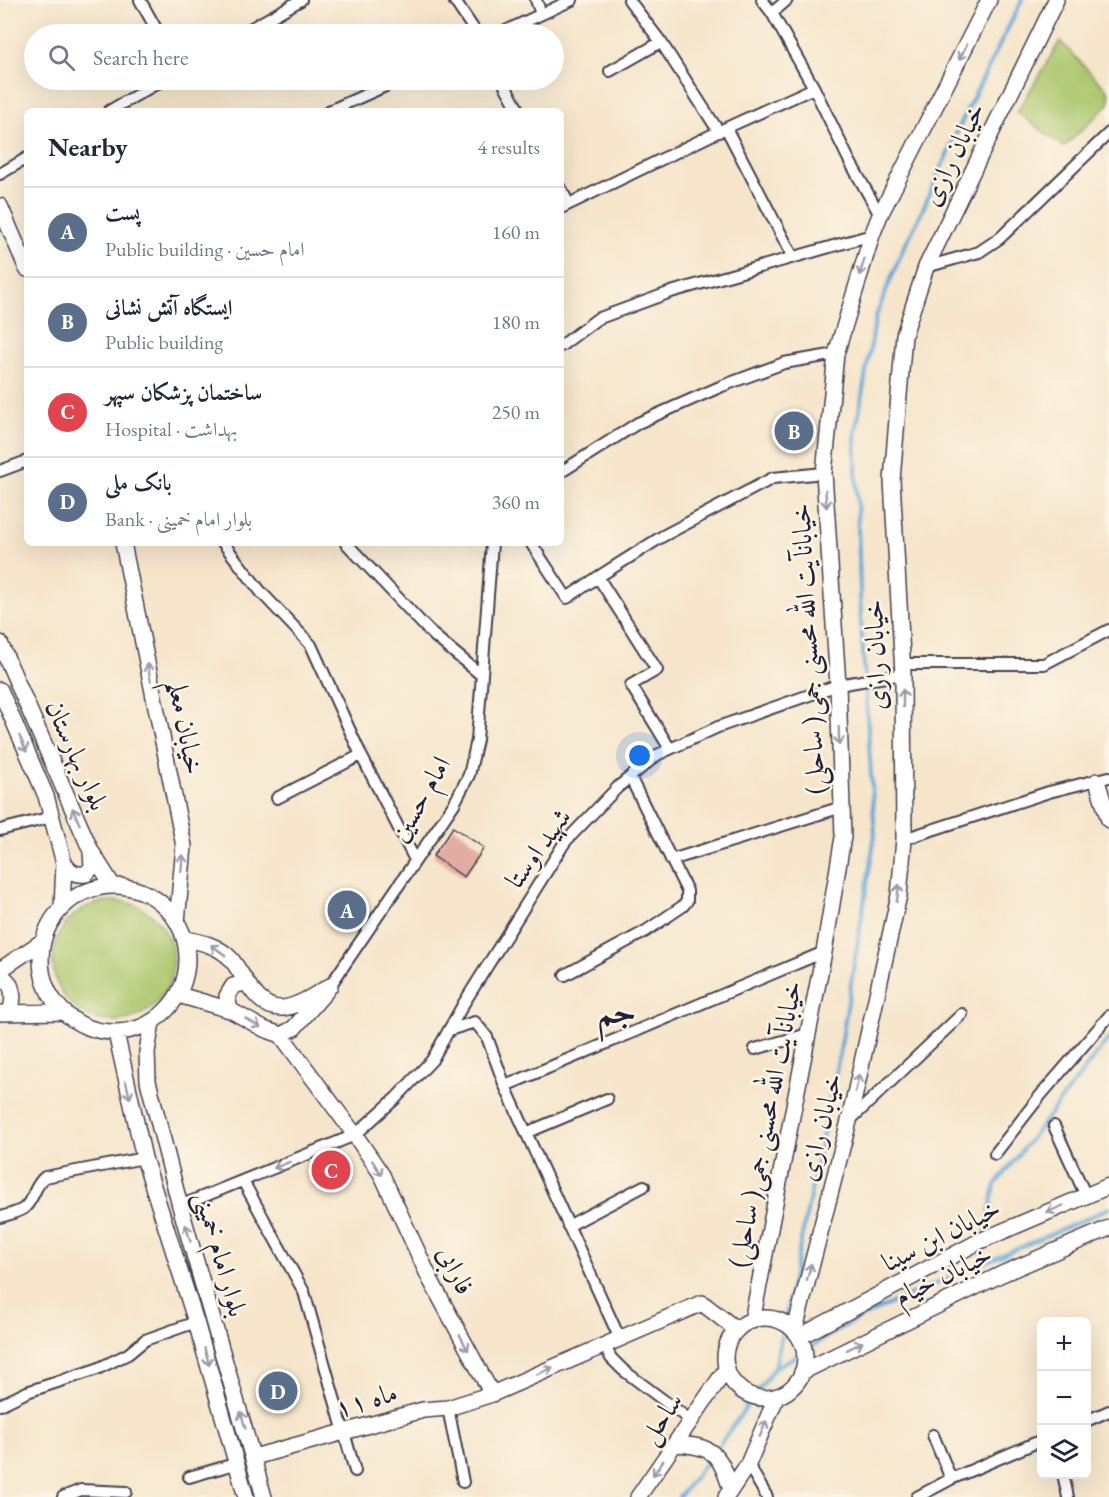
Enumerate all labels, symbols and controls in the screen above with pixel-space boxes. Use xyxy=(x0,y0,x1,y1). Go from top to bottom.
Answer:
search box xyxy=(24,24,564,90)
icon: search xyxy=(45,41,78,74)
text: Search here xyxy=(93,43,188,72)
one-way arrow xyxy=(956,43,968,61)
street label: خیابان رازی xyxy=(913,96,993,211)
text: Nearby xyxy=(48,130,128,164)
text: 4 results xyxy=(477,134,540,160)
text: پست xyxy=(105,198,140,227)
text: A xyxy=(60,219,75,245)
text: 160 m xyxy=(492,219,540,245)
text: Public building · امام حسین xyxy=(105,236,305,262)
one-way arrow xyxy=(856,257,867,276)
text: ایستگاه آتش نشانی xyxy=(105,293,233,322)
text: B xyxy=(61,309,74,335)
text: 180 m xyxy=(492,309,540,335)
text: Public building xyxy=(105,329,223,355)
text: ساختمان پزشکان سپهر xyxy=(105,378,262,407)
text: C xyxy=(60,399,75,425)
text: 250 m xyxy=(492,399,540,425)
pin: B xyxy=(774,408,814,454)
text: Hospital · بهداشت xyxy=(105,416,237,442)
text: بانک ملی xyxy=(105,468,172,497)
one-way arrow xyxy=(820,488,831,508)
text: D xyxy=(60,489,75,515)
text: 360 m xyxy=(492,489,540,515)
street label: خیابانآیت الله محسنی جمی( ساحلی) xyxy=(779,502,836,796)
text: Bank · بلوار امام خمینی xyxy=(105,506,252,532)
street label: خیابان رازی xyxy=(855,599,894,711)
one-way arrow xyxy=(143,663,154,682)
street label: خیابان معلم xyxy=(150,676,213,779)
one-way arrow xyxy=(897,689,909,709)
street label: بلوار بهارستان xyxy=(38,694,117,816)
one-way arrow xyxy=(834,725,845,745)
one-way arrow xyxy=(18,734,30,752)
your location xyxy=(625,741,654,770)
street label: امام حسین xyxy=(381,749,463,851)
street label: شهید اوستا xyxy=(497,801,579,895)
one-way arrow xyxy=(70,807,81,826)
one-way arrow xyxy=(177,854,188,874)
one-way arrow xyxy=(893,883,904,903)
pin: A xyxy=(328,888,366,932)
one-way arrow xyxy=(210,944,226,956)
street label: خیابانآیت الله محسنی جمی( ساحلی) xyxy=(717,977,812,1271)
district label: جم xyxy=(598,990,636,1042)
one-way arrow xyxy=(244,1017,261,1029)
street label: خیابان رازی xyxy=(789,1069,850,1185)
one-way arrow xyxy=(852,1074,864,1093)
one-way arrow xyxy=(122,1080,134,1099)
pin: C xyxy=(312,1148,350,1192)
one-way arrow xyxy=(372,1159,384,1176)
one-way arrow xyxy=(273,1160,292,1171)
street label: بلوار امام خمینی xyxy=(181,1187,256,1322)
street label: خیابان ابن سینا xyxy=(875,1190,1006,1279)
one-way arrow xyxy=(1047,1204,1065,1215)
one-way arrow xyxy=(182,1224,193,1243)
street label: خیابان خیام xyxy=(888,1236,1000,1319)
street label: فارابی xyxy=(428,1239,483,1301)
one-way arrow xyxy=(804,1263,816,1282)
map controls xyxy=(1037,1317,1091,1479)
button: + xyxy=(1037,1317,1091,1371)
one-way arrow xyxy=(459,1333,470,1351)
one-way arrow xyxy=(845,1340,863,1352)
one-way arrow xyxy=(202,1347,213,1366)
one-way arrow xyxy=(536,1365,554,1376)
pin: D xyxy=(258,1368,298,1414)
button: − xyxy=(1037,1371,1091,1425)
street label: ماه ۱۱ xyxy=(330,1374,401,1425)
street label: ساحل xyxy=(631,1385,692,1452)
one-way arrow xyxy=(237,1411,248,1430)
one-way arrow xyxy=(758,1420,769,1439)
button: layers xyxy=(1037,1425,1091,1479)
one-way arrow xyxy=(652,1459,664,1476)

